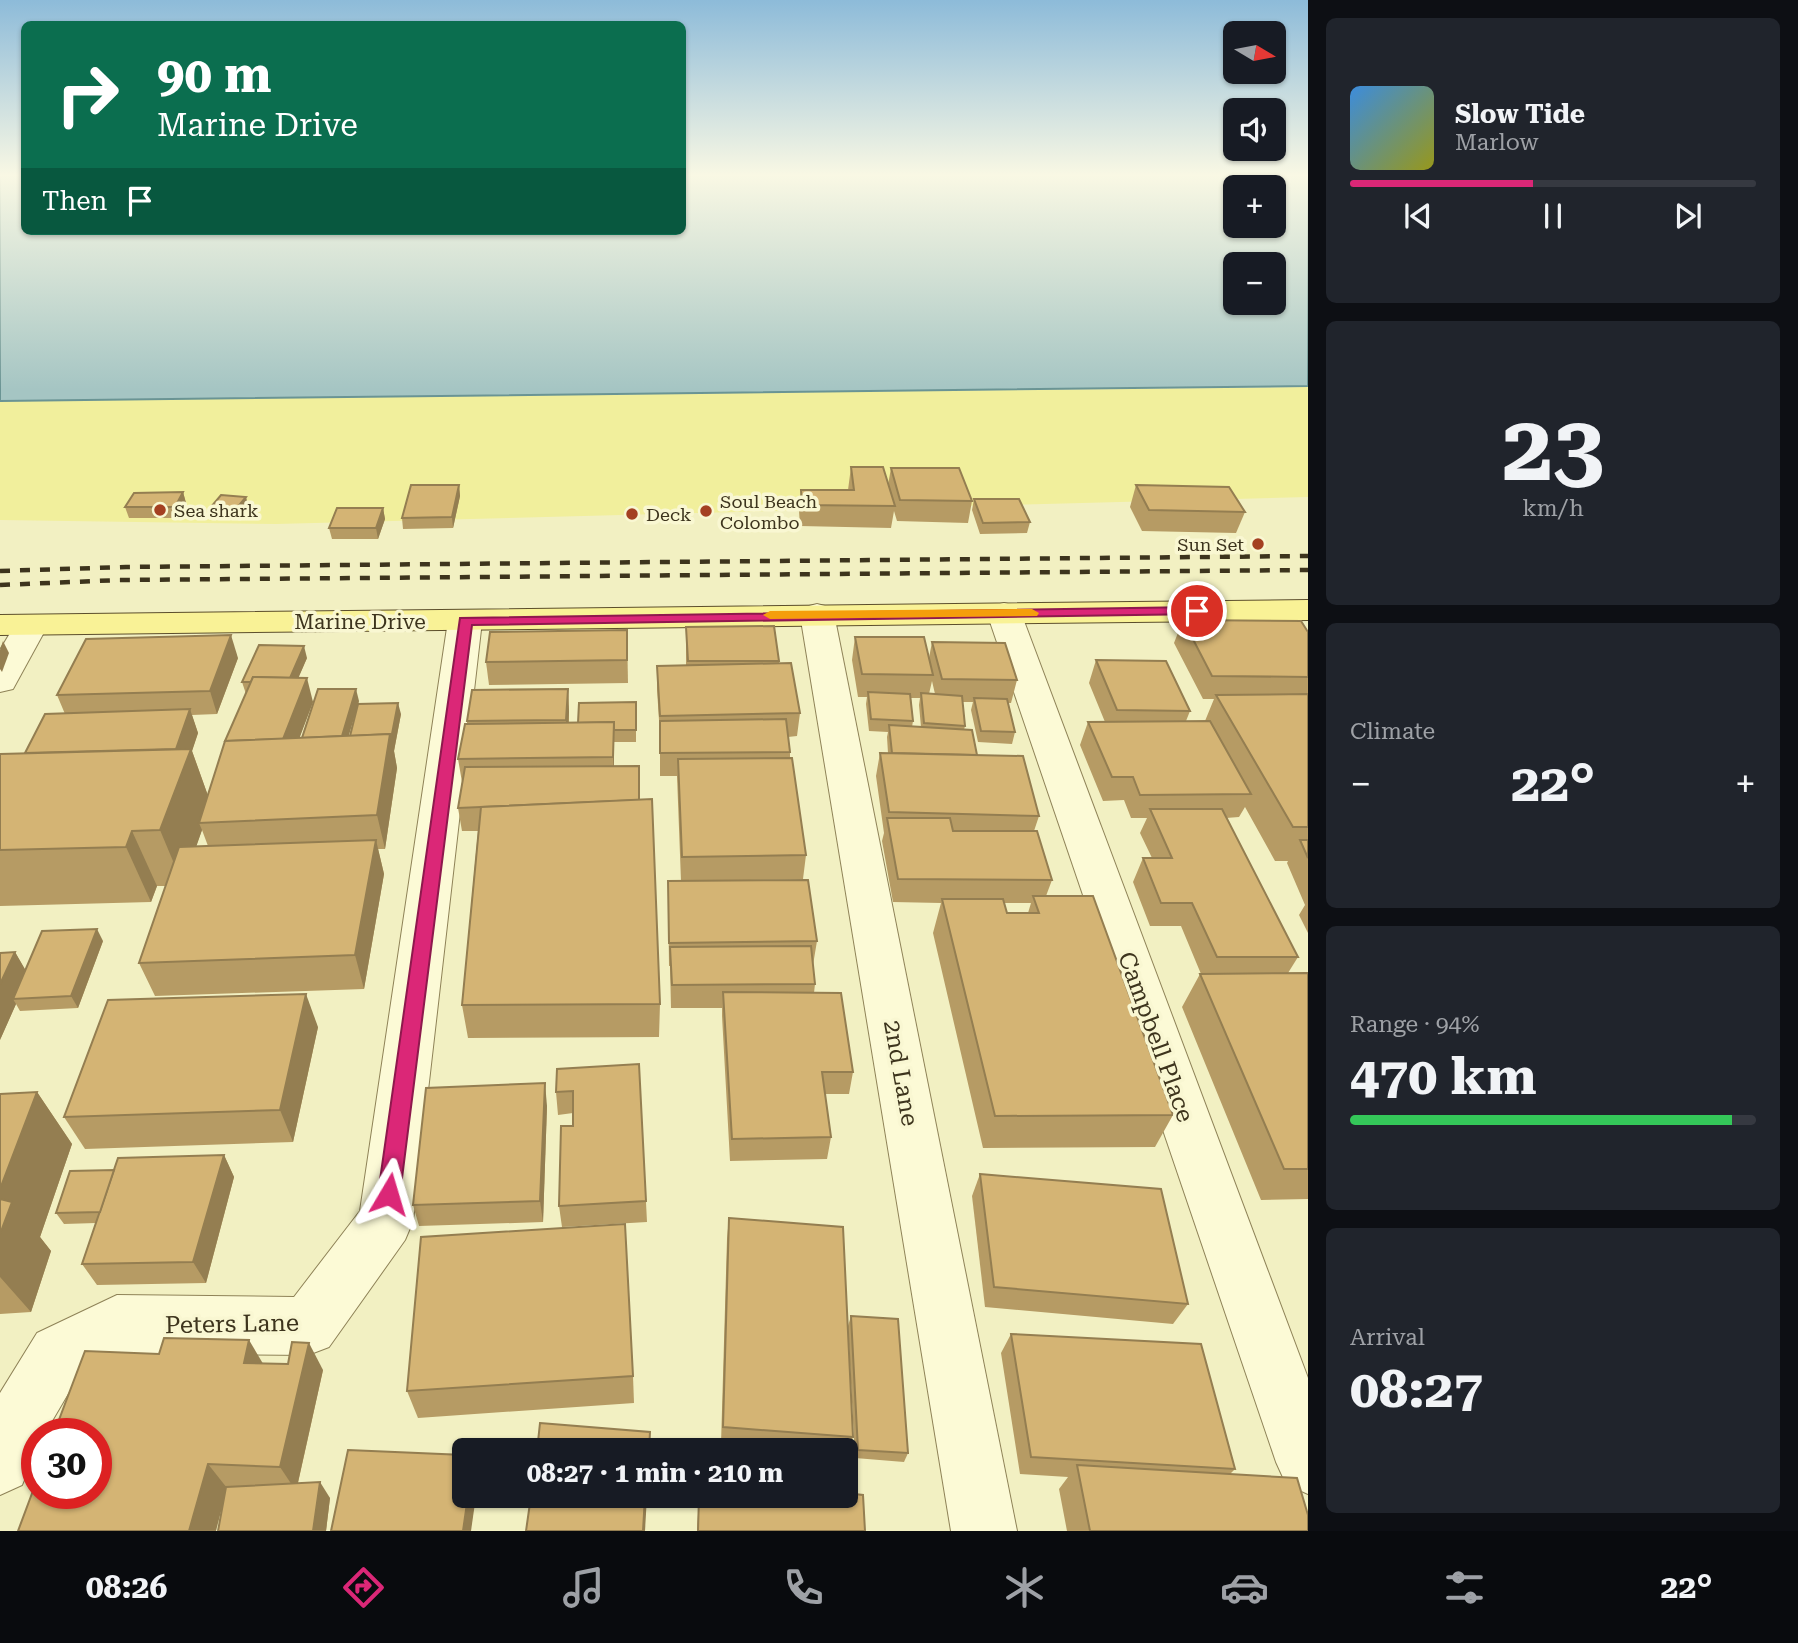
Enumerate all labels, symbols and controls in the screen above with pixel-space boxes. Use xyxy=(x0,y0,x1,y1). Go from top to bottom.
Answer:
north arrow xyxy=(1223,21,1286,84)
map controls xyxy=(1223,21,1286,315)
text: 90 m xyxy=(157,47,272,104)
icon: right xyxy=(42,49,133,140)
button: sound xyxy=(1223,98,1286,161)
text: Slow Tide xyxy=(1455,99,1585,129)
text: Marine Drive xyxy=(157,106,358,144)
text: Marlow xyxy=(1455,129,1538,156)
button: + xyxy=(1223,175,1286,238)
icon: arrive xyxy=(121,182,159,220)
text: Then xyxy=(42,186,107,216)
icon: previous xyxy=(1399,197,1437,235)
icon: pause xyxy=(1534,197,1572,235)
icon: next xyxy=(1669,197,1707,235)
button: − xyxy=(1223,252,1286,315)
text: 23 xyxy=(1502,396,1604,502)
place label: Soul Beach Colombo xyxy=(720,491,817,533)
text: km/h xyxy=(1522,495,1584,522)
place label: Sea shark xyxy=(174,500,258,521)
marker: Sea shark xyxy=(152,502,168,518)
marker: Soul Beach Colombo xyxy=(698,503,714,519)
place label: Deck xyxy=(646,504,691,525)
marker: Deck xyxy=(624,506,640,522)
place label: Sun Set xyxy=(1177,534,1244,555)
marker: Sun Set xyxy=(1250,536,1266,552)
pin xyxy=(1167,581,1227,641)
icon: arrive xyxy=(1178,592,1216,630)
street label: Marine Drive xyxy=(294,610,426,634)
text: Climate xyxy=(1350,718,1435,745)
text: 22° xyxy=(1511,753,1595,814)
text: − xyxy=(1350,762,1371,806)
text: + xyxy=(1735,762,1756,806)
street label: Campbell Place xyxy=(1112,948,1200,1126)
text: Range · 94% xyxy=(1350,1011,1479,1038)
street label: 2nd Lane xyxy=(878,1018,924,1128)
text: 470 km xyxy=(1350,1046,1537,1107)
position arrow xyxy=(352,1157,426,1231)
street label: Peters Lane xyxy=(165,1309,299,1339)
text: Arrival xyxy=(1350,1324,1425,1351)
text: 08:27 xyxy=(1350,1359,1483,1420)
speed limit sign: 30 xyxy=(21,1418,112,1509)
text: 08:27 · 1 min · 210 m xyxy=(527,1458,783,1488)
icon: directions xyxy=(339,1563,388,1612)
icon: music xyxy=(559,1563,608,1612)
icon: phone xyxy=(779,1563,828,1612)
icon: climate xyxy=(1000,1563,1049,1612)
icon: car xyxy=(1220,1563,1269,1612)
icon: filters xyxy=(1440,1563,1489,1612)
text: 08:26 xyxy=(86,1568,167,1606)
text: 22° xyxy=(1661,1568,1712,1606)

